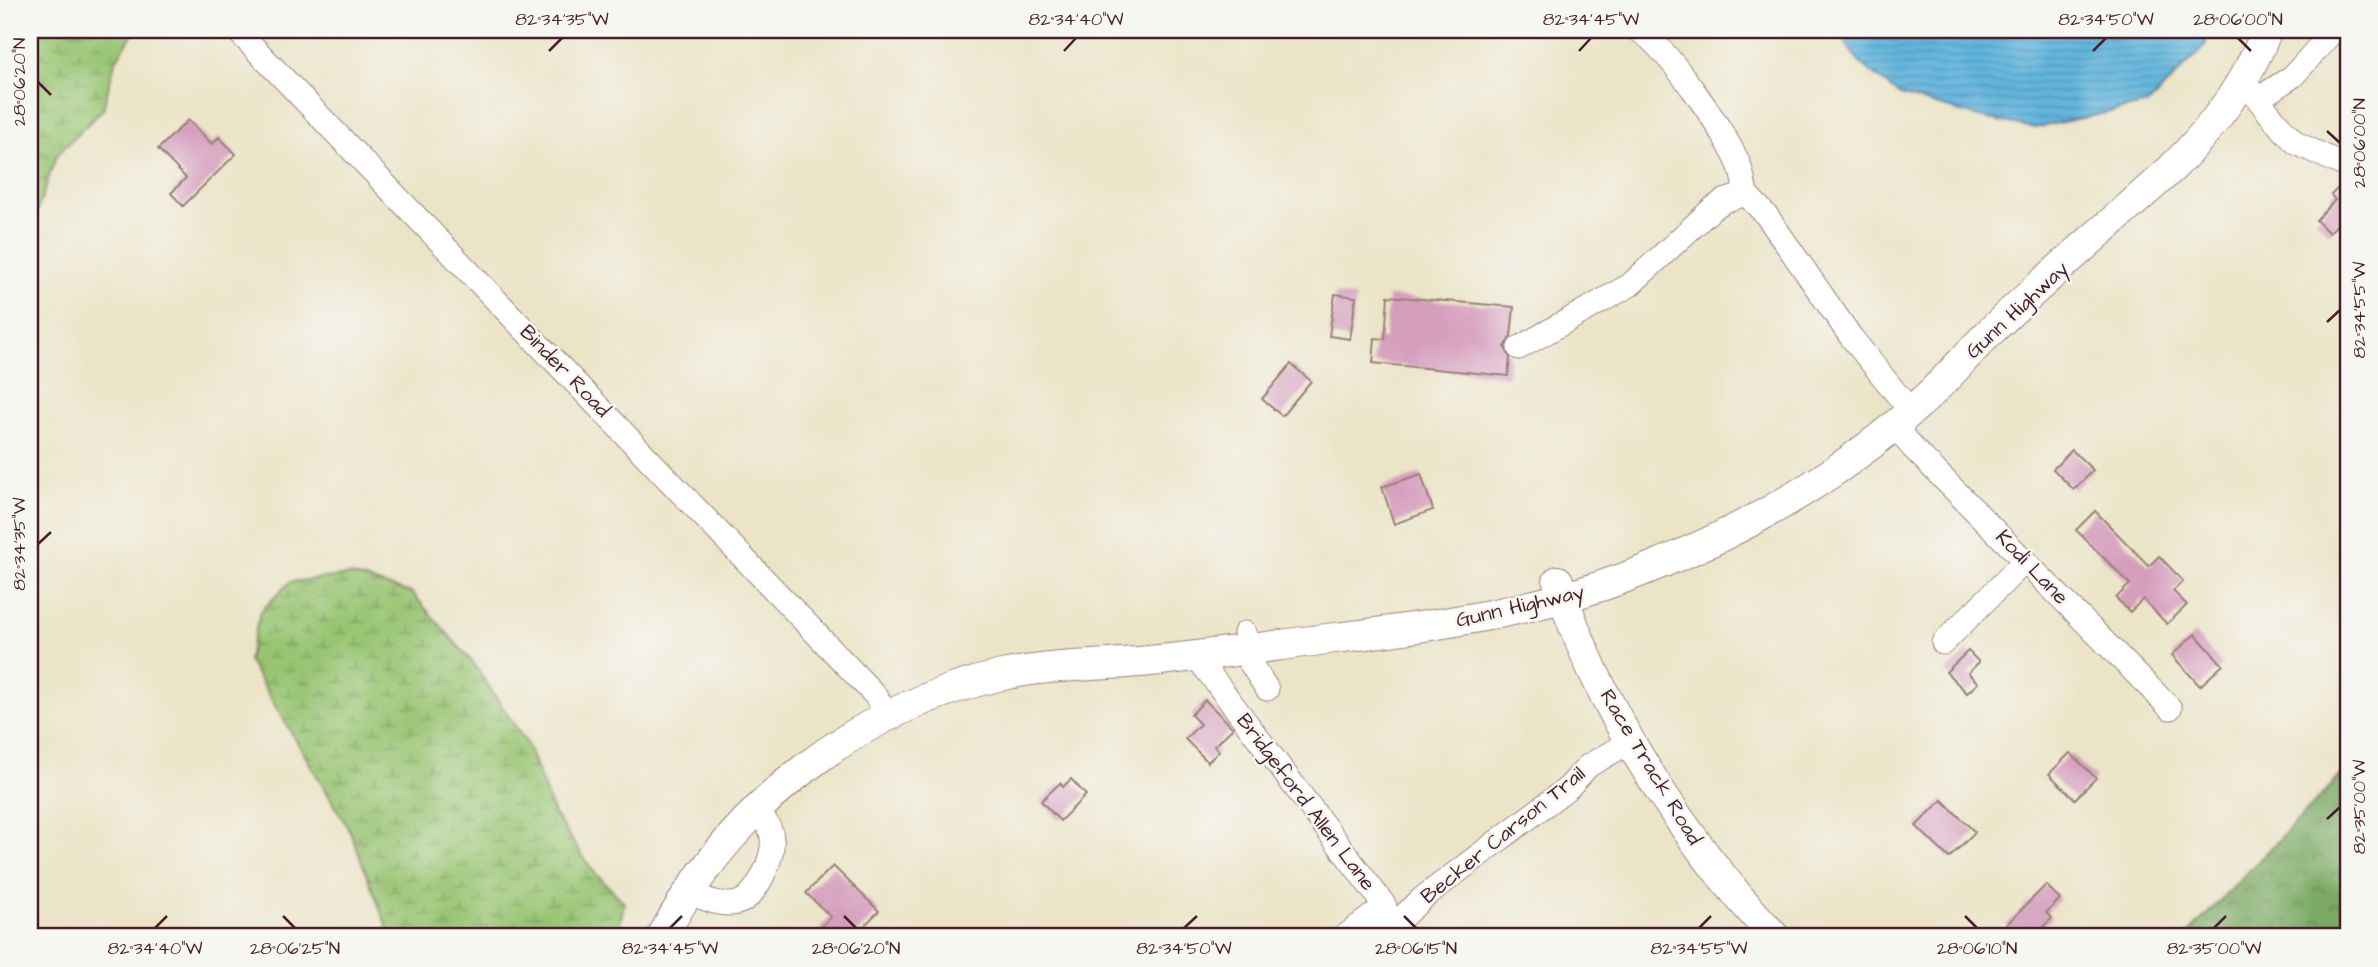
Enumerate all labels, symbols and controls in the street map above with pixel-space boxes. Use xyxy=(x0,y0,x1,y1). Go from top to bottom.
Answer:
text: 82°34'35"W xyxy=(515,7,609,32)
text: 82°34'40"W xyxy=(1028,7,1124,32)
text: 82°34'45"W xyxy=(1543,7,1639,32)
text: 82°34'50"W xyxy=(2058,7,2154,32)
text: 28°06'00"N xyxy=(2193,7,2283,32)
text: 28°06'20"N xyxy=(7,38,32,126)
text: 28°06'00"N xyxy=(2347,98,2372,188)
street label: Gunn Highway xyxy=(1959,254,2076,367)
text: 82°34'55"W xyxy=(2347,261,2372,358)
street label: Binder Road xyxy=(513,318,617,424)
text: 82°34'35"W xyxy=(7,497,32,591)
street label: Kodi Lane xyxy=(1989,523,2075,611)
street label: Gunn Highway xyxy=(1453,577,1588,637)
street label: Race Track Road xyxy=(1593,684,1709,850)
street label: Bridgeford Allen Lane xyxy=(1228,707,1382,898)
street label: Becker Carson Trail xyxy=(1415,760,1591,910)
text: 82°35'00"W xyxy=(2347,760,2372,854)
text: 82°34'40"W xyxy=(107,936,203,961)
text: 28°06'25"N xyxy=(250,936,340,961)
text: 82°34'45"W xyxy=(622,936,718,961)
text: 28°06'20"N xyxy=(812,936,900,961)
text: 82°34'50"W xyxy=(1136,936,1232,961)
text: 28°06'15"N xyxy=(1375,936,1457,961)
text: 82°34'55"W xyxy=(1651,936,1748,961)
text: 28°06'10"N xyxy=(1937,936,2017,961)
text: 82°35'00"W xyxy=(2167,936,2261,961)

